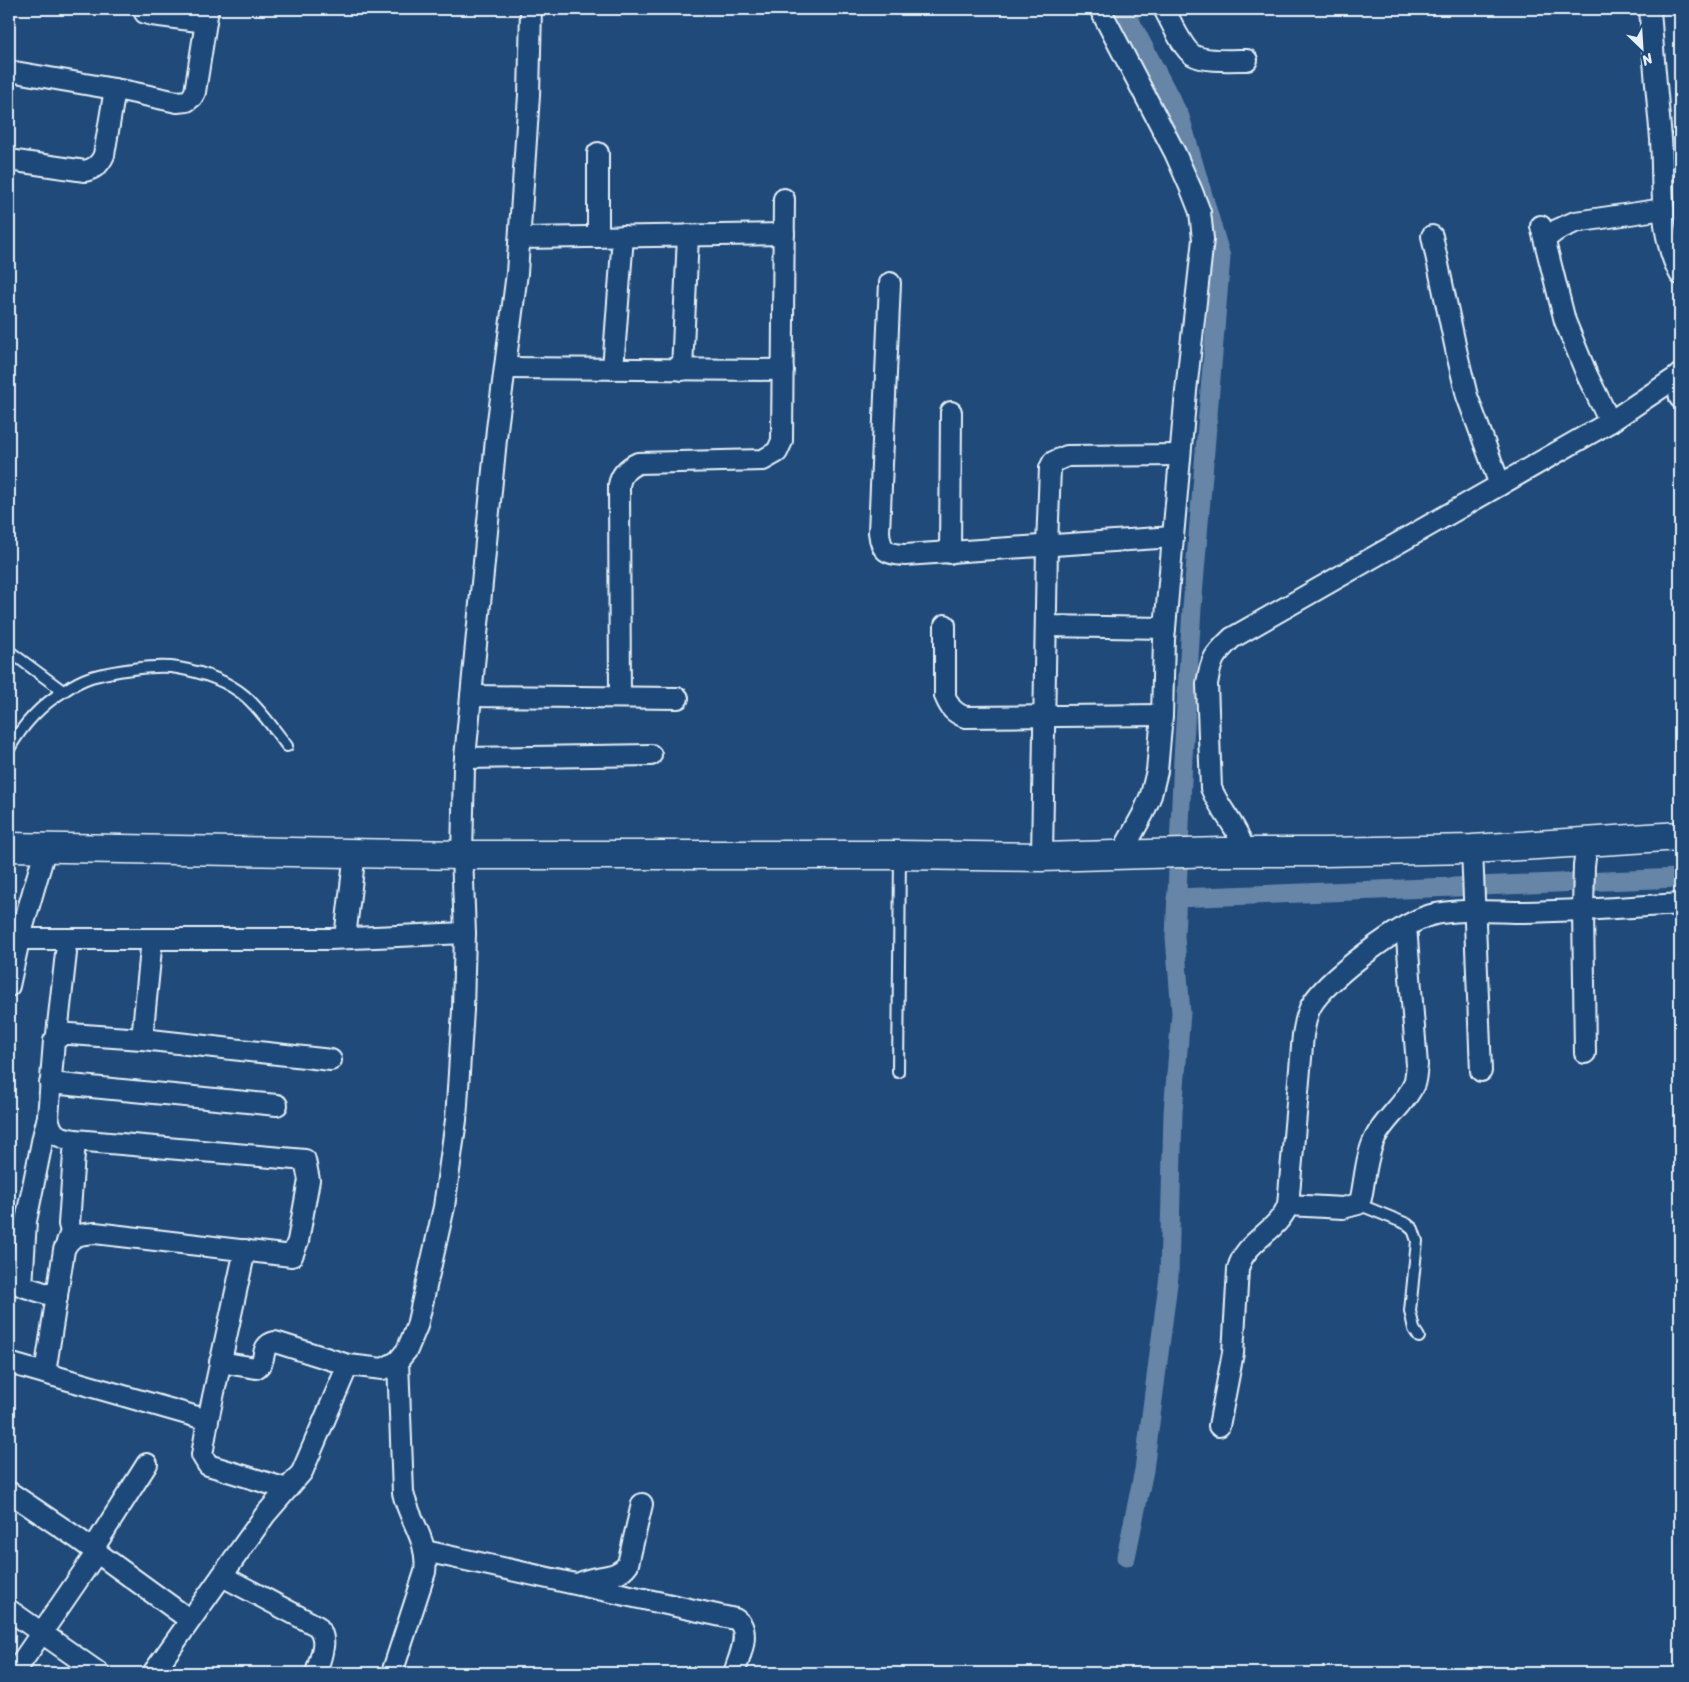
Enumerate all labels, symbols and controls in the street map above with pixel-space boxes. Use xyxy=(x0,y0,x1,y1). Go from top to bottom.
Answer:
north arrow xyxy=(1616,22,1666,72)
text: N xyxy=(1637,46,1658,73)

